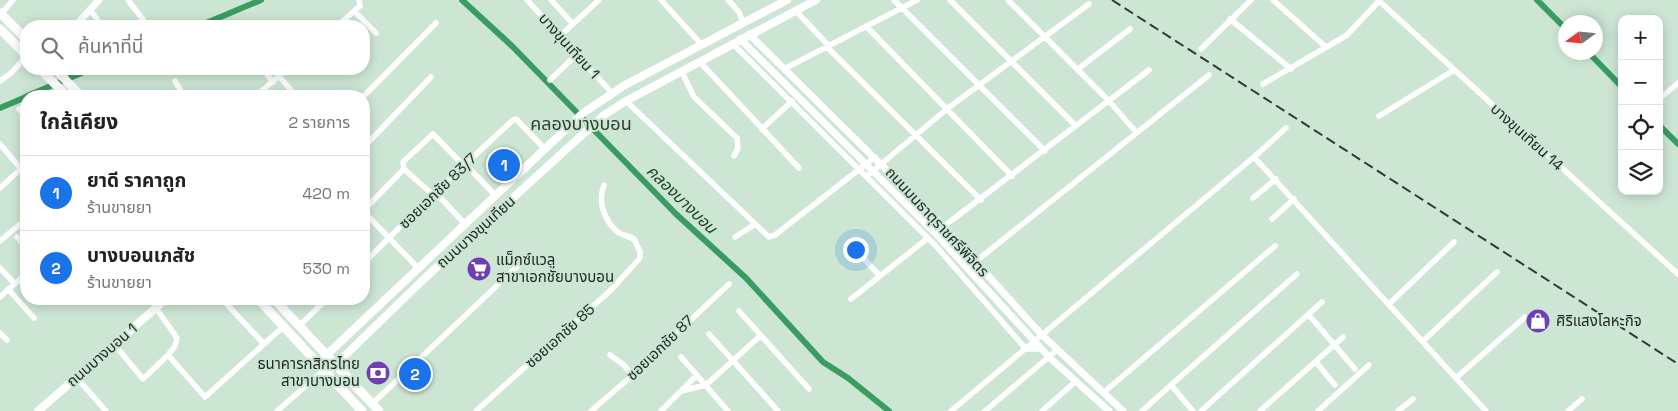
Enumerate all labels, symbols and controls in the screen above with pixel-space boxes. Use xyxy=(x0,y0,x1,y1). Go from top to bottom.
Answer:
street label: บางขุนเทียน 1 xyxy=(535,9,604,83)
north arrow xyxy=(1558,15,1603,60)
map controls xyxy=(1618,15,1663,195)
button: + xyxy=(1618,15,1663,60)
search box xyxy=(20,20,370,75)
icon: search xyxy=(38,34,66,62)
text: ค้นหาที่นี่ xyxy=(78,34,143,59)
button: − xyxy=(1618,60,1663,105)
street label: บางขุนเทียน 14 xyxy=(1487,99,1568,174)
button: locate xyxy=(1618,105,1663,150)
text: ใกล้เคียง xyxy=(40,108,118,135)
text: 2 รายการ xyxy=(289,112,350,133)
district label: คลองบางบอน xyxy=(530,112,632,135)
pin: 1 xyxy=(488,146,520,184)
street label: ซอยเอกชัย 83/7 xyxy=(395,149,481,233)
button: layers xyxy=(1618,150,1663,195)
water label: คลองบางบอน xyxy=(642,160,722,239)
street label: ถนนมนธาตุราชศรีพิจิตร xyxy=(882,163,993,281)
text: ยาดี ราคาถูก xyxy=(87,168,186,193)
text: 1 xyxy=(52,183,60,204)
text: 420 m xyxy=(302,183,350,204)
street label: ถนนบางขุนเทียน xyxy=(432,191,519,272)
text: ร้านขายยา xyxy=(87,197,152,218)
your location xyxy=(843,237,869,263)
text: บางบอนเภสัช xyxy=(87,243,195,268)
place label: แม็กซ์แวลู สาขาเอกชัยบางบอน xyxy=(496,250,614,286)
supermarket icon: แม็กซ์แวลู สาขาเอกชัยบางบอน xyxy=(466,256,492,282)
text: 2 xyxy=(51,258,61,279)
text: 530 m xyxy=(303,258,350,279)
text: ร้านขายยา xyxy=(87,272,152,293)
street label: ซอยเอกชัย 85 xyxy=(521,299,598,372)
shop icon: ศิริแสงโลหะกิจ xyxy=(1525,308,1551,334)
street label: ซอยเอกชัย 87 xyxy=(622,311,697,384)
place label: ศิริแสงโลหะกิจ xyxy=(1556,311,1642,330)
street label: ถนนบางบอน 1 xyxy=(62,319,141,391)
place label: ธนาคารกสิกรไทย สาขาบางบอน xyxy=(257,354,360,390)
pin: 2 xyxy=(399,355,431,393)
bank icon: ธนาคารกสิกรไทย สาขาบางบอน xyxy=(365,360,391,386)

